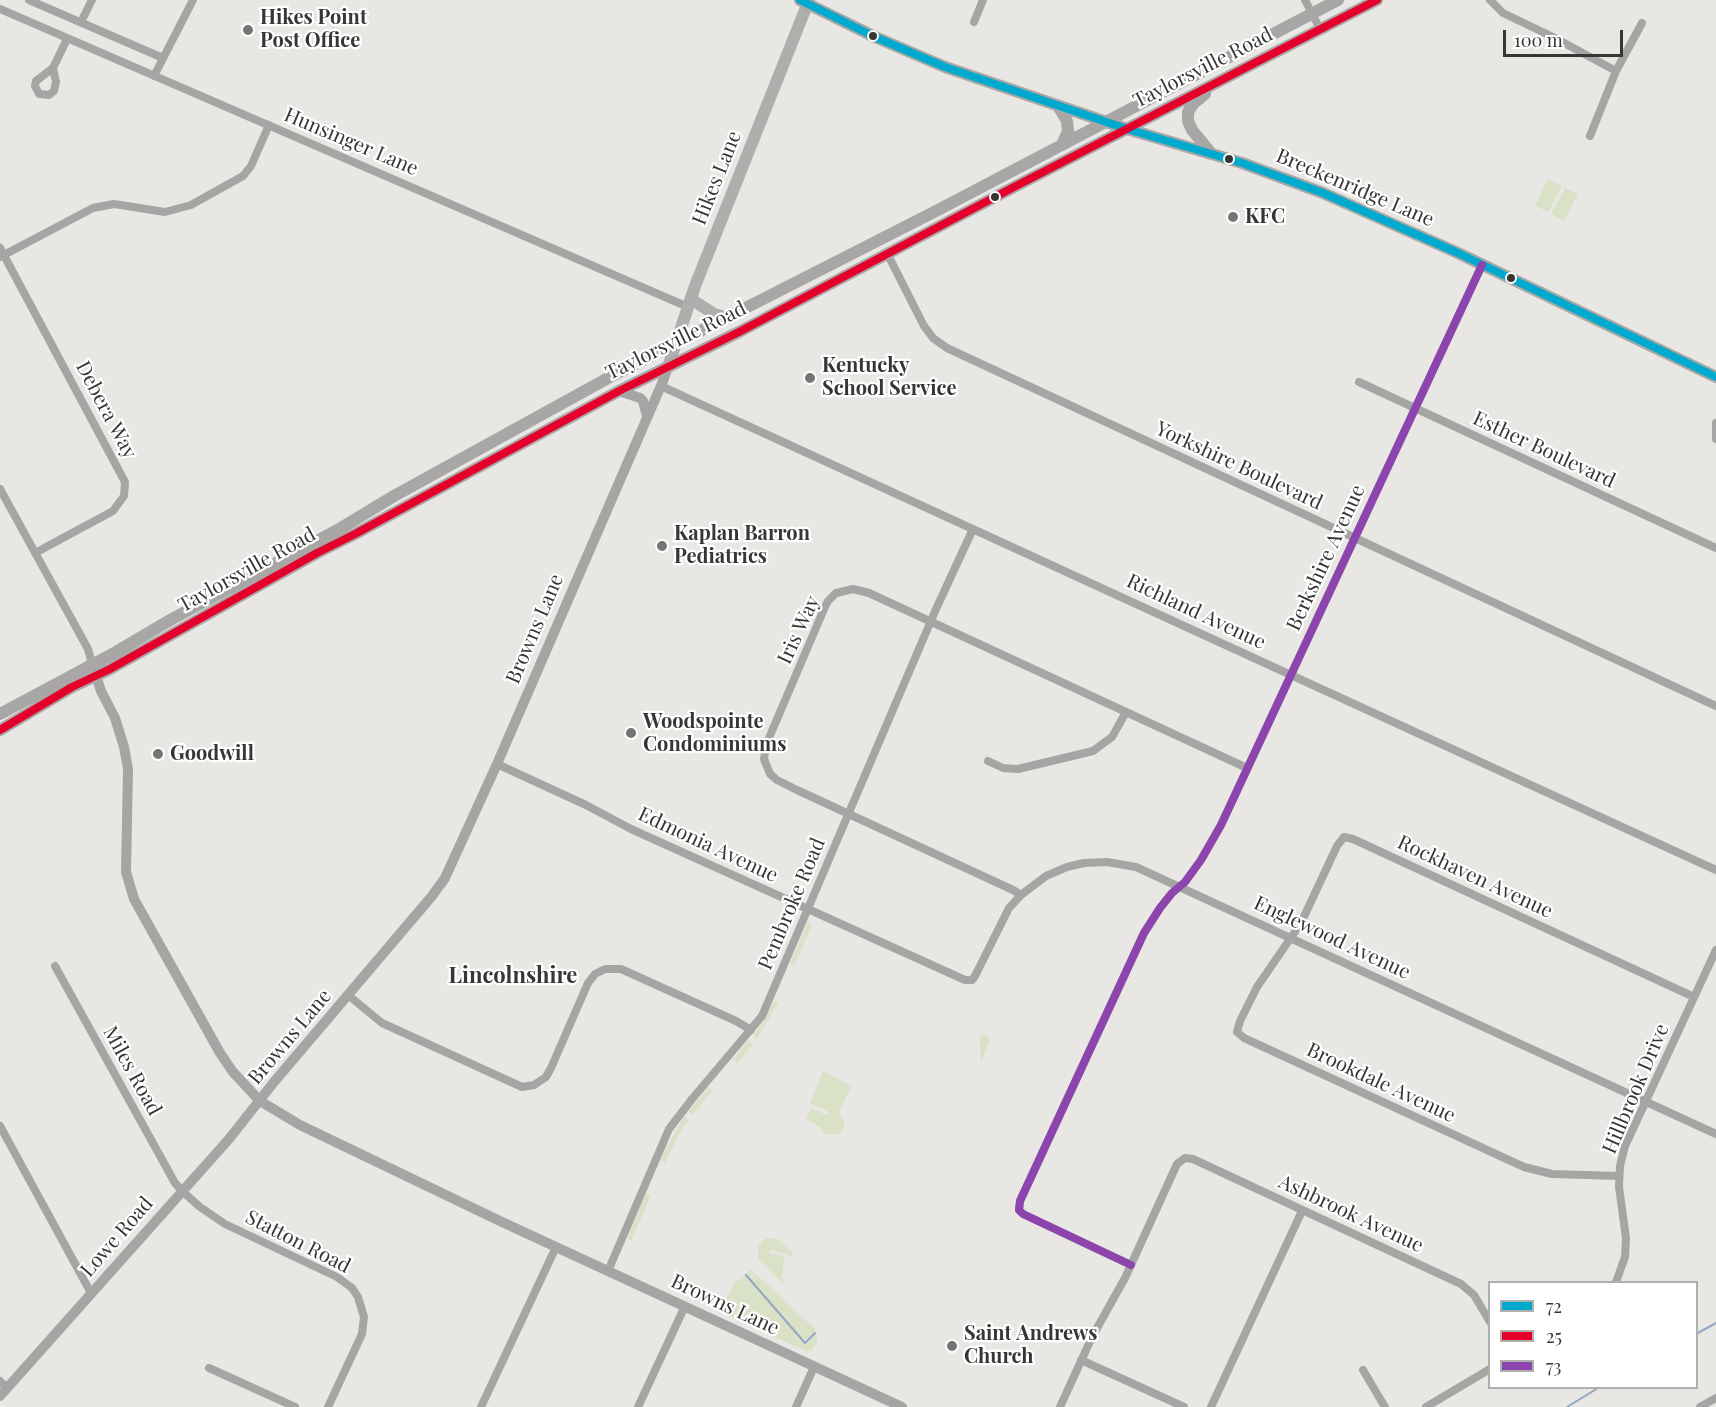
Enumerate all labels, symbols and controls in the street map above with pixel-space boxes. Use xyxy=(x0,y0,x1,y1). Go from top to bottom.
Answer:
place label: Hikes Point Post Office xyxy=(260,6,367,53)
scale bar xyxy=(1506,18,1626,56)
street label: Taylorsville Road xyxy=(1129,22,1277,114)
marker: Hikes Point Post Office xyxy=(241,23,255,37)
text: 100 m xyxy=(1514,28,1563,52)
unlabelled marker xyxy=(867,30,879,42)
street label: Hunsinger Lane xyxy=(280,103,422,181)
street label: Hikes Lane xyxy=(687,127,747,229)
street label: Breckenridge Lane xyxy=(1273,144,1437,232)
unlabelled marker xyxy=(1223,153,1235,165)
unlabelled marker xyxy=(989,191,1001,203)
place label: KFC xyxy=(1245,205,1285,229)
marker: KFC xyxy=(1226,210,1240,224)
unlabelled marker xyxy=(1505,272,1517,284)
street label: Taylorsville Road xyxy=(602,297,750,385)
place label: Kentucky School Service xyxy=(822,354,956,401)
street label: Debera Way xyxy=(70,357,142,463)
marker: Kentucky School Service xyxy=(803,371,817,385)
street label: Esther Boulevard xyxy=(1469,407,1619,493)
street label: Yorkshire Boulevard xyxy=(1152,417,1326,515)
street label: Berkshire Avenue xyxy=(1282,481,1370,635)
street label: Taylorsville Road xyxy=(174,522,320,618)
place label: Kaplan Barron Pediatrics xyxy=(674,522,810,569)
marker: Kaplan Barron Pediatrics xyxy=(655,539,669,553)
street label: Richland Avenue xyxy=(1123,569,1269,655)
street label: Browns Lane xyxy=(501,571,569,687)
street label: Iris Way xyxy=(773,592,825,668)
place label: Woodspointe Condominiums xyxy=(643,710,786,757)
marker: Woodspointe Condominiums xyxy=(624,726,638,740)
place label: Goodwill xyxy=(170,742,254,766)
marker: Goodwill xyxy=(151,747,165,761)
street label: Edmonia Avenue xyxy=(634,802,782,888)
street label: Rockhaven Avenue xyxy=(1394,831,1556,923)
street label: Pembroke Road xyxy=(753,834,831,974)
street label: Englewood Avenue xyxy=(1250,891,1414,985)
district label: Lincolnshire xyxy=(449,963,577,989)
street label: Browns Lane xyxy=(243,985,337,1089)
street label: Hillbrook Drive xyxy=(1598,1020,1674,1158)
street label: Miles Road xyxy=(98,1022,166,1120)
street label: Brookdale Avenue xyxy=(1303,1038,1459,1128)
street label: Ashbrook Avenue xyxy=(1275,1170,1427,1258)
street label: Lowe Road xyxy=(76,1192,158,1282)
street label: Statton Road xyxy=(242,1205,354,1279)
street label: Browns Lane xyxy=(667,1269,783,1341)
legend xyxy=(1488,1281,1698,1389)
text: 72 xyxy=(1546,1294,1562,1318)
place label: Saint Andrews Church xyxy=(964,1322,1098,1369)
text: 25 xyxy=(1546,1324,1562,1348)
marker: Saint Andrews Church xyxy=(945,1339,959,1353)
text: 73 xyxy=(1546,1354,1561,1378)

